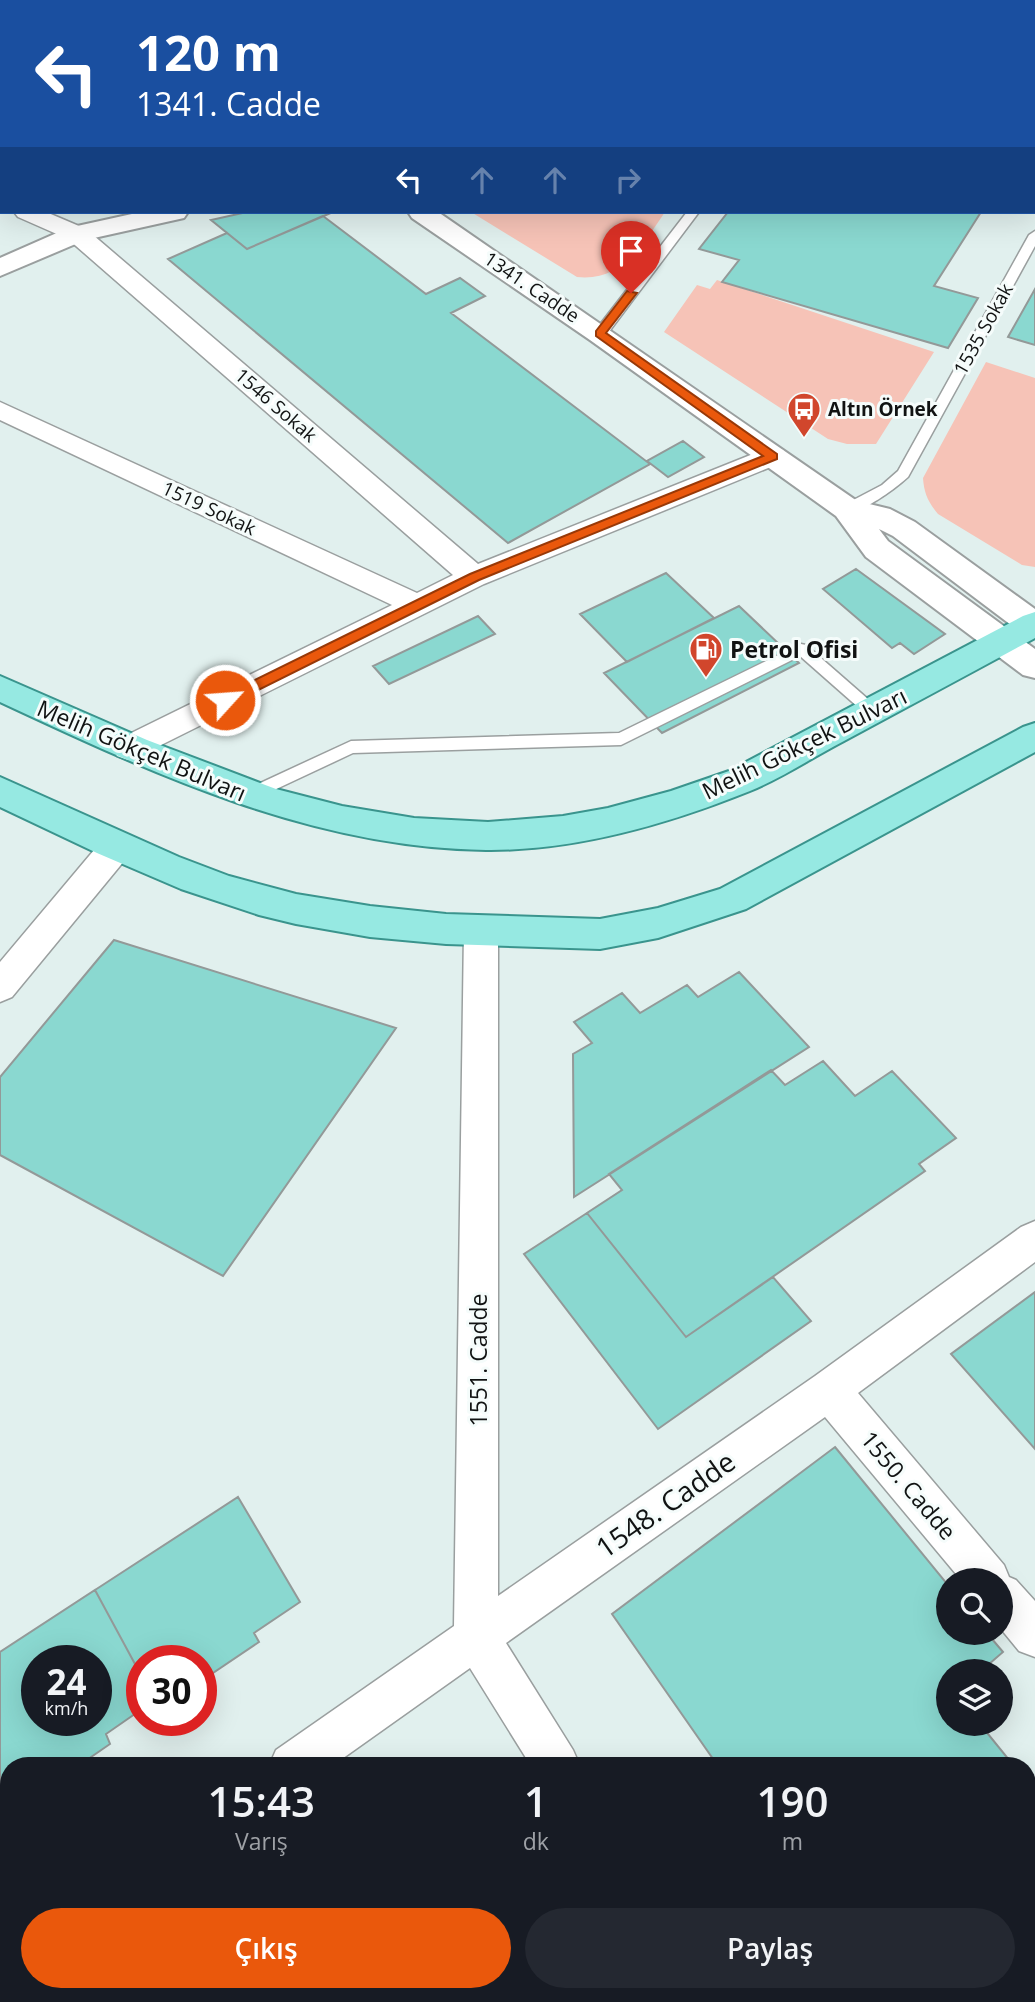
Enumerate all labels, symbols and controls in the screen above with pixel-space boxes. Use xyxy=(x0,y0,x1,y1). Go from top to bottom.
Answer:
text: 120 m xyxy=(136,19,281,85)
icon: left xyxy=(21,28,112,119)
text: 1341. Cadde xyxy=(136,82,321,125)
icon: left xyxy=(390,161,428,199)
icon: ahead xyxy=(463,161,501,199)
icon: ahead xyxy=(536,161,574,199)
icon: right xyxy=(609,161,647,199)
pin xyxy=(601,221,661,293)
icon: arrive xyxy=(612,232,650,270)
street label: 1341. Cadde xyxy=(479,246,585,328)
street label: 1535 Sokak xyxy=(947,279,1019,379)
street label: 1546 Sokak xyxy=(229,362,323,448)
bus stop icon: Altın Örnek xyxy=(785,390,823,439)
place label: Altın Örnek xyxy=(828,396,938,422)
street label: 1519 Sokak xyxy=(158,475,260,541)
fuel station icon: Petrol Ofisi xyxy=(687,630,725,679)
place label: Petrol Ofisi xyxy=(730,633,858,665)
position arrow xyxy=(188,663,262,737)
street label: Melih Gökçek Bulvarı xyxy=(696,679,912,807)
street label: Melih Gökçek Bulvarı xyxy=(33,691,251,809)
street label: 1551. Cadde xyxy=(462,1294,494,1426)
street label: 1550. Cadde xyxy=(854,1424,964,1546)
street label: 1548. Cadde xyxy=(588,1442,742,1566)
map controls xyxy=(936,1568,1013,1736)
button: search xyxy=(936,1568,1013,1645)
speed limit sign: 30 xyxy=(126,1645,217,1736)
text: 24 xyxy=(46,1658,87,1705)
button: layers xyxy=(936,1659,1013,1736)
text: km/h xyxy=(45,1696,88,1720)
text: 15:43 xyxy=(208,1772,315,1829)
text: 1 xyxy=(524,1772,548,1829)
text: 190 xyxy=(756,1772,828,1829)
text: Varış xyxy=(235,1825,288,1857)
text: dk xyxy=(523,1825,549,1857)
text: m xyxy=(782,1825,803,1857)
button: Çıkış xyxy=(21,1908,511,1988)
button: Paylaş xyxy=(525,1908,1015,1988)

